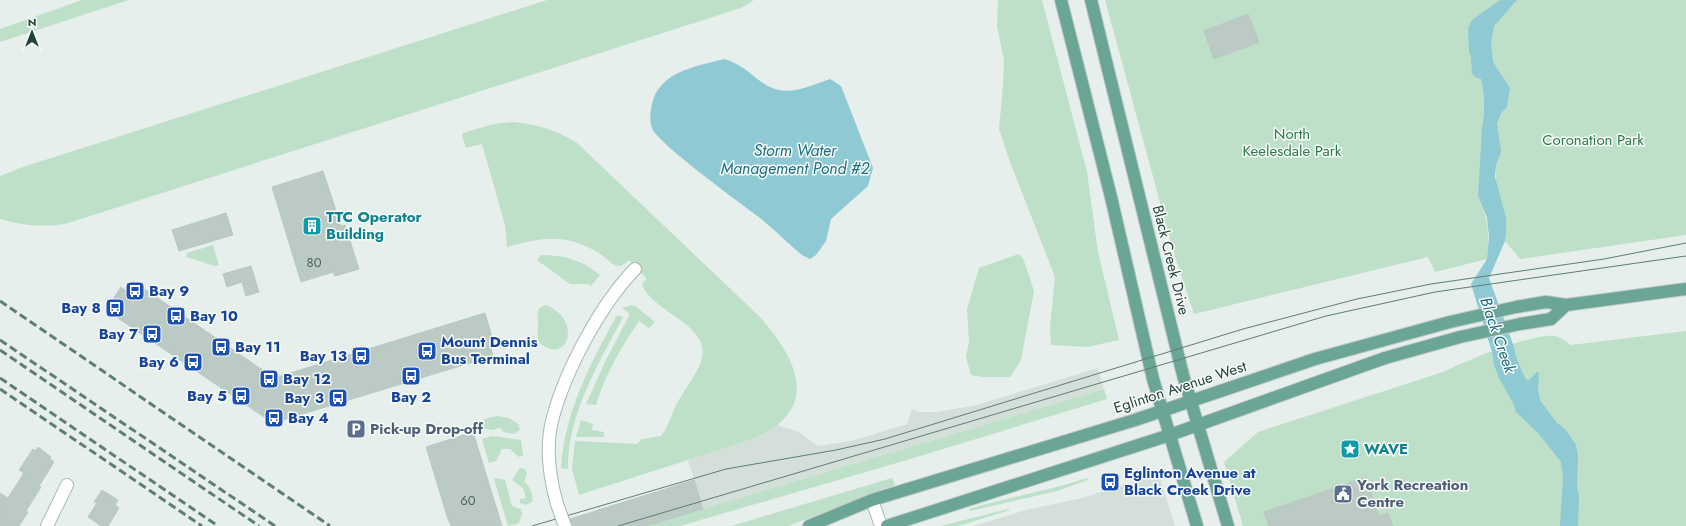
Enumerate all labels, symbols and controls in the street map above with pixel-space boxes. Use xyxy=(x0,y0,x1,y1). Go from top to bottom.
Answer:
north arrow xyxy=(12,12,52,52)
text: N xyxy=(28,14,36,30)
park label: North Keelesdale Park xyxy=(1243,123,1342,162)
park label: Coronation Park xyxy=(1542,129,1644,151)
water label: Storm Water Management Pond #2 xyxy=(721,139,870,180)
street label: Black Creek Drive xyxy=(1147,203,1195,317)
place label: TTC Operator Building xyxy=(326,206,423,245)
building icon: TTC Operator Building xyxy=(301,215,323,237)
house number: 80 xyxy=(307,253,322,272)
bus stop icon: Bay 9 xyxy=(124,280,146,302)
place label: Bay 9 xyxy=(149,280,189,302)
water label: Black Creek xyxy=(1474,294,1522,377)
place label: Bay 8 xyxy=(61,297,101,319)
bus stop icon: Bay 8 xyxy=(104,297,126,319)
bus stop icon: Bay 10 xyxy=(165,305,187,327)
place label: Bay 10 xyxy=(190,305,238,327)
place label: Bay 7 xyxy=(99,323,139,345)
bus stop icon: Bay 7 xyxy=(141,323,163,345)
place label: Mount Dennis Bus Terminal xyxy=(441,331,538,370)
bus stop icon: Bay 11 xyxy=(210,336,232,358)
place label: Bay 11 xyxy=(235,336,281,358)
bus stop icon: Mount Dennis Bus Terminal xyxy=(416,340,438,362)
place label: Bay 13 xyxy=(300,345,347,367)
bus stop icon: Bay 13 xyxy=(350,345,372,367)
place label: Bay 6 xyxy=(139,351,179,373)
bus stop icon: Bay 6 xyxy=(182,351,204,373)
street label: Eglinton Avenue West xyxy=(1111,355,1250,419)
bus stop icon: Bay 2 xyxy=(400,365,422,387)
bus stop icon: Bay 12 xyxy=(258,368,280,390)
place label: Bay 12 xyxy=(283,368,331,390)
place label: Bay 5 xyxy=(187,385,227,407)
bus stop icon: Bay 5 xyxy=(230,385,252,407)
place label: Bay 2 xyxy=(391,386,431,408)
place label: Bay 3 xyxy=(284,387,324,409)
bus stop icon: Bay 3 xyxy=(327,387,349,409)
bus stop icon: Bay 4 xyxy=(263,407,285,429)
place label: Bay 4 xyxy=(288,407,329,429)
parking icon: Pick-up Drop-off xyxy=(345,418,367,440)
place label: Pick-up Drop-off xyxy=(370,418,484,440)
place icon: WAVE xyxy=(1339,438,1361,460)
place label: WAVE xyxy=(1364,438,1408,460)
place label: Eglinton Avenue at Black Creek Drive xyxy=(1124,462,1256,501)
bus stop icon: Eglinton Avenue at Black Creek Drive xyxy=(1099,471,1121,493)
place label: York Recreation Centre xyxy=(1356,474,1468,513)
public building icon: York Recreation Centre xyxy=(1332,483,1354,505)
house number: 60 xyxy=(460,491,476,510)

